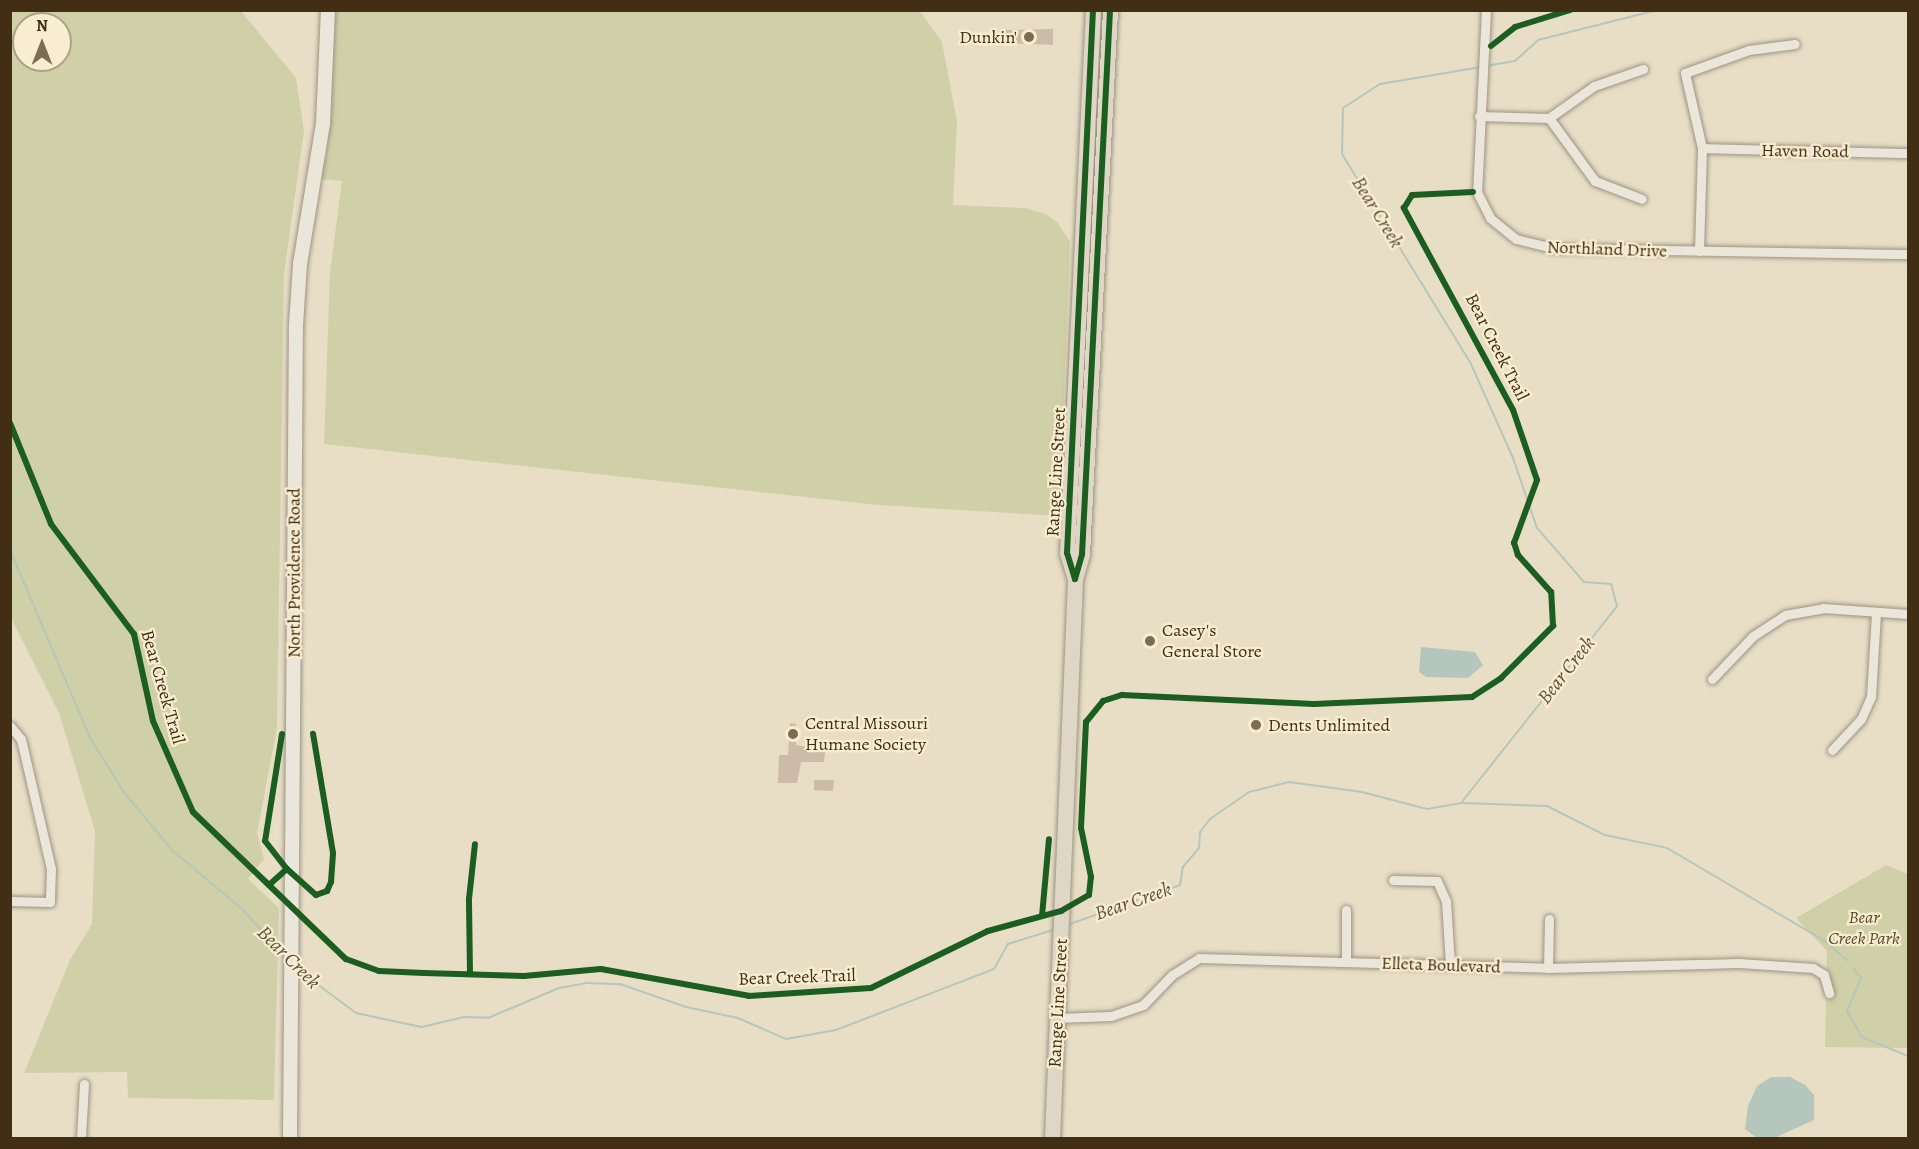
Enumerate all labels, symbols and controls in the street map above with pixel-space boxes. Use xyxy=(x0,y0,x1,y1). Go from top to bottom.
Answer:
north arrow xyxy=(12,12,72,72)
text: N xyxy=(36,15,48,37)
place label: Dunkin' xyxy=(959,26,1017,48)
marker: Dunkin' xyxy=(1022,30,1036,44)
street label: Haven Road xyxy=(1761,139,1849,163)
water label: Bear Creek xyxy=(1347,172,1409,252)
street label: Northland Drive xyxy=(1547,236,1667,262)
street label: Bear Creek Trail xyxy=(1461,290,1533,404)
street label: Range Line Street xyxy=(1042,407,1070,537)
street label: North Providence Road xyxy=(283,488,305,658)
place label: Casey's General Store xyxy=(1162,620,1262,662)
street label: Bear Creek Trail xyxy=(136,628,190,746)
water label: Bear Creek xyxy=(1532,631,1600,709)
marker: Casey's General Store xyxy=(1143,634,1157,648)
place label: Central Missouri Humane Society xyxy=(805,713,928,756)
place label: Dents Unlimited xyxy=(1268,714,1390,736)
marker: Dents Unlimited xyxy=(1249,718,1263,732)
marker: Central Missouri Humane Society xyxy=(786,727,800,741)
water label: Bear Creek xyxy=(1091,877,1175,925)
park label: Bear Creek Park xyxy=(1828,907,1900,950)
water label: Bear Creek xyxy=(252,920,326,994)
street label: Range Line Street xyxy=(1044,938,1072,1068)
street label: Elleta Boulevard xyxy=(1381,952,1501,978)
street label: Bear Creek Trail xyxy=(738,964,856,990)

